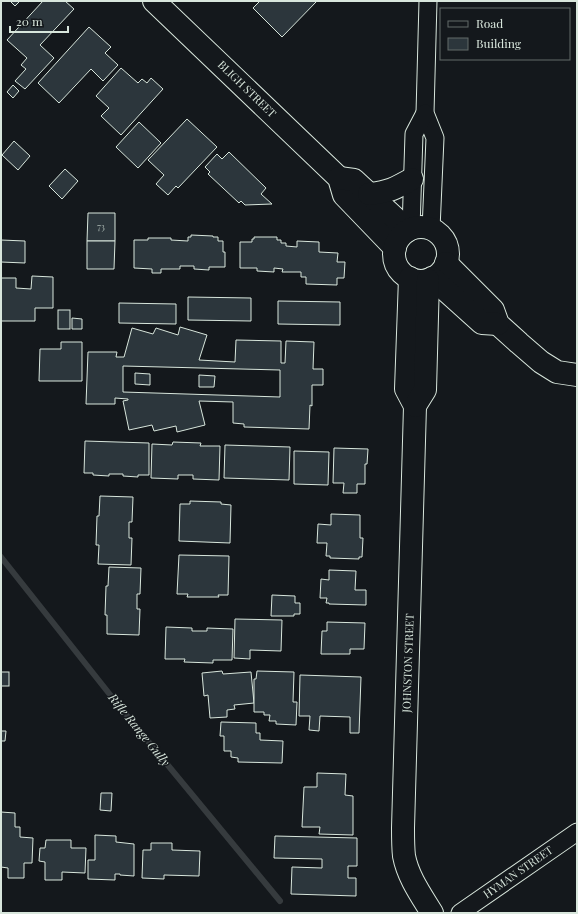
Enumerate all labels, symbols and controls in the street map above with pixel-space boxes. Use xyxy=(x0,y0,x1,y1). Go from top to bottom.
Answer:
scale bar xyxy=(10,8,68,34)
legend xyxy=(440,8,570,60)
text: 20 m xyxy=(16,13,43,29)
text: Road xyxy=(476,15,503,31)
text: Building xyxy=(476,35,522,51)
street label: BLIGH STREET xyxy=(215,57,280,120)
house number: 73 xyxy=(97,220,105,232)
street label: JOHNSTON STREET xyxy=(398,613,417,714)
water label: Rifle Range Gully xyxy=(105,689,174,769)
street label: HYMAN STREET xyxy=(480,842,556,901)

